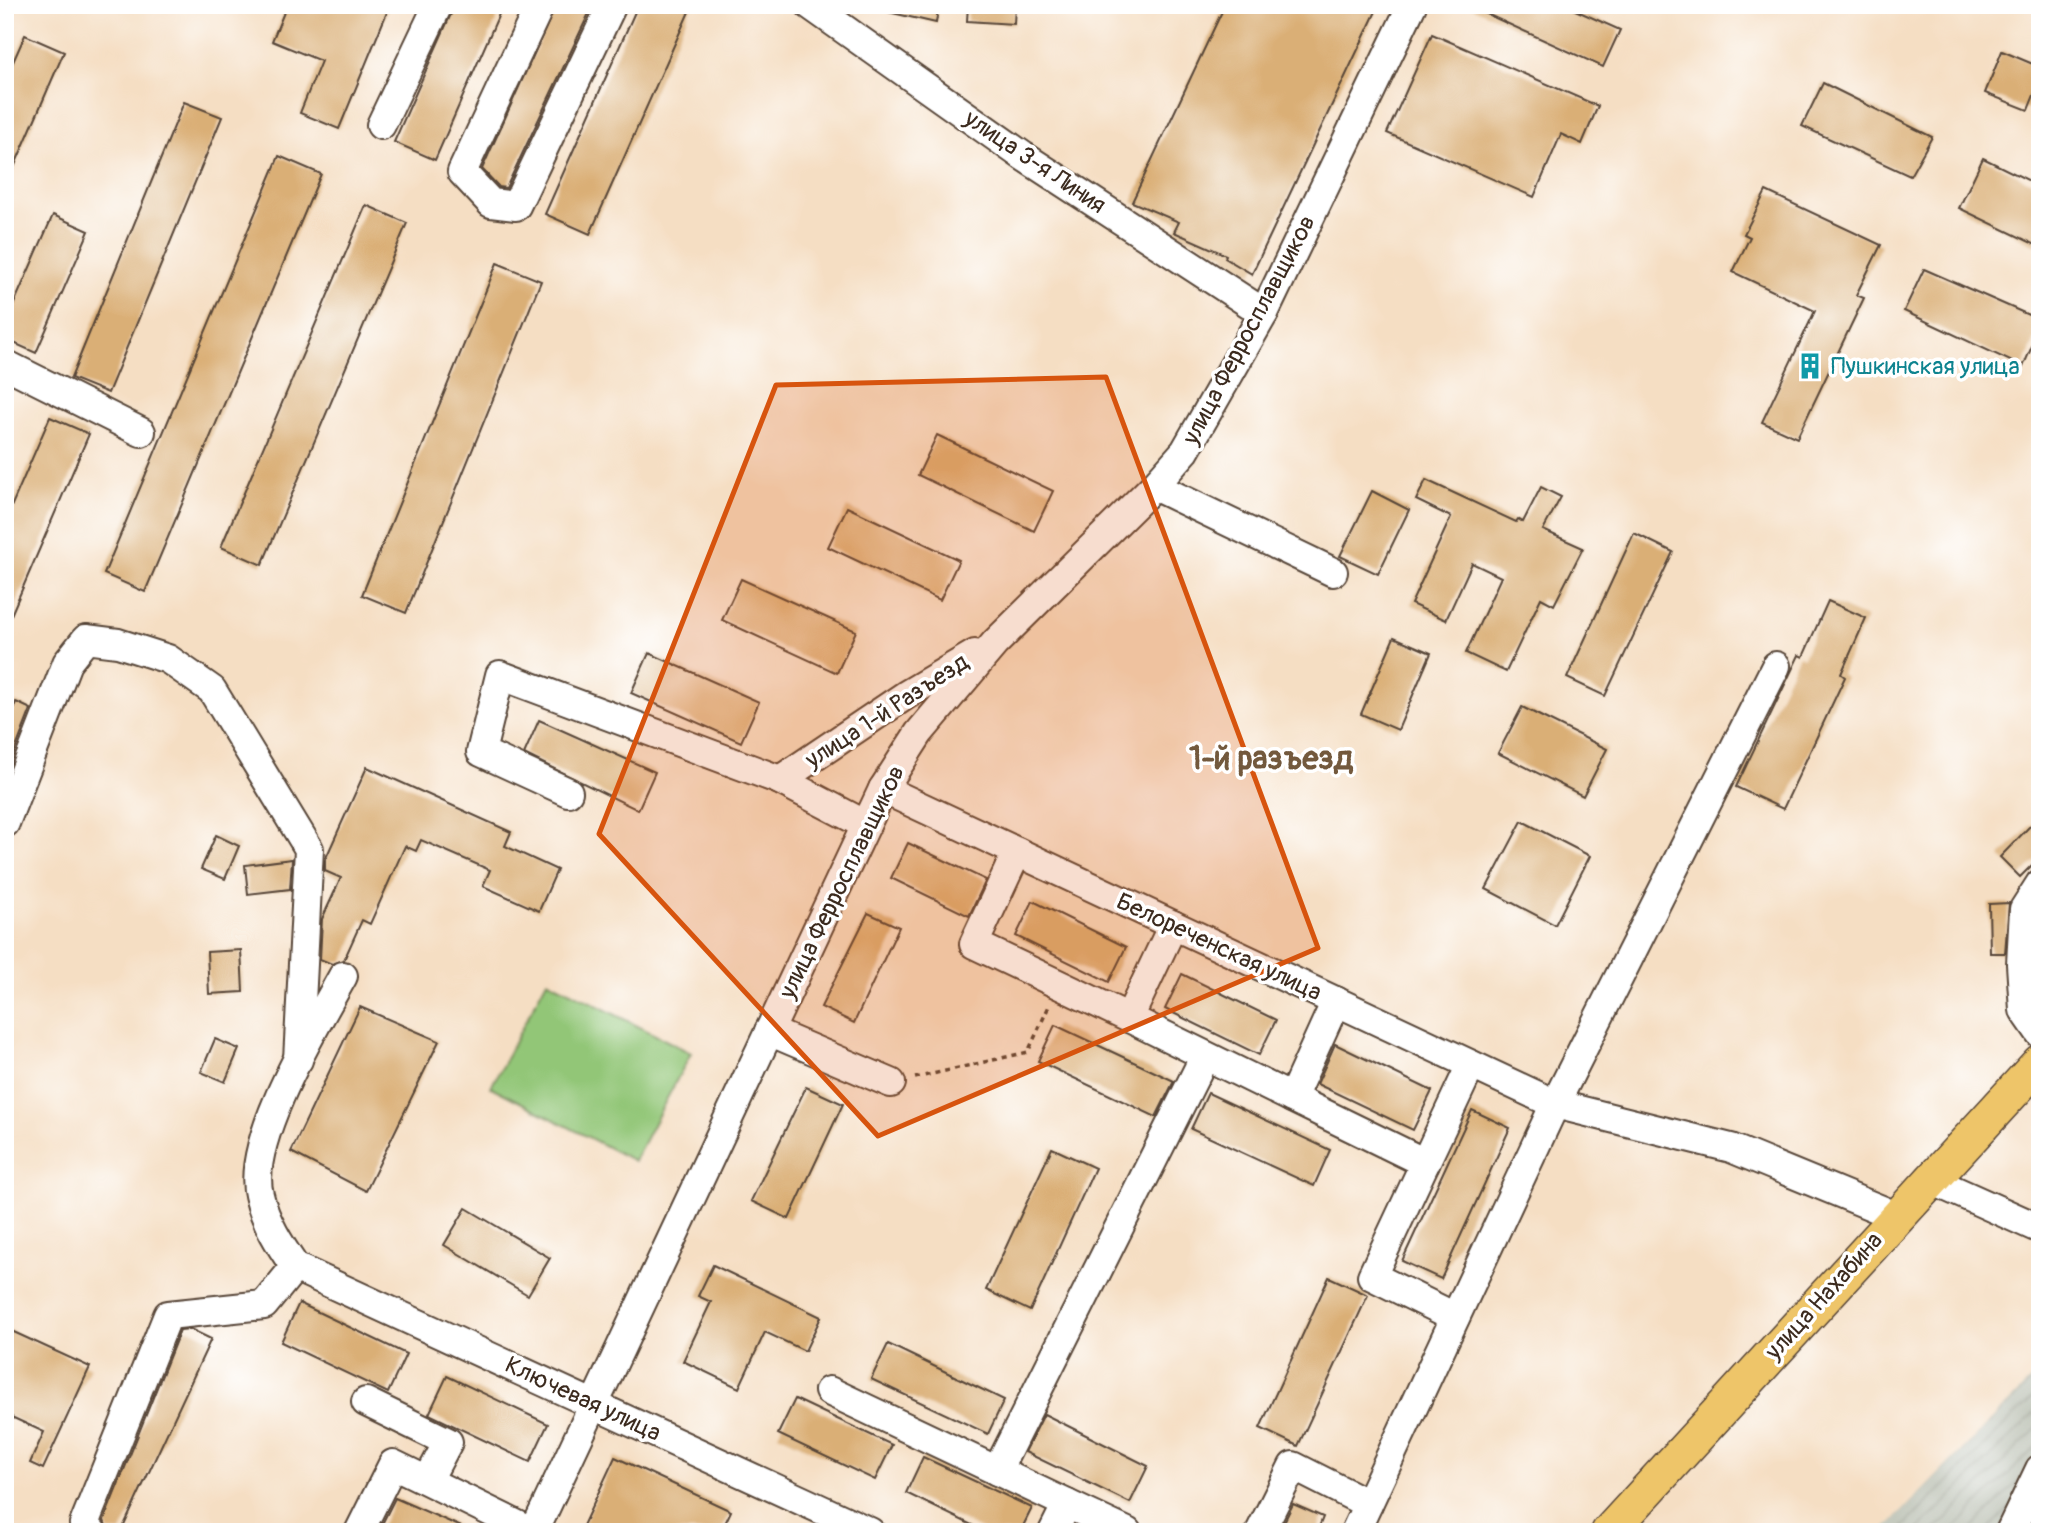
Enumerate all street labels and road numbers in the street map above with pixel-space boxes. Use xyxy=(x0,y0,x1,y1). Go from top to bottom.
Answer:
street label: улица 3-я Линия xyxy=(958,104,1111,220)
street label: улица Ферросплавщиков xyxy=(1176,210,1322,451)
street label: улица 1-й Разъезд xyxy=(799,647,974,775)
street label: улица Ферросплавщиков xyxy=(773,761,911,1004)
street label: Белореченская улица xyxy=(1112,887,1326,1007)
street label: улица Нахабина xyxy=(1759,1226,1889,1366)
street label: Ключевая улица xyxy=(501,1350,665,1448)

